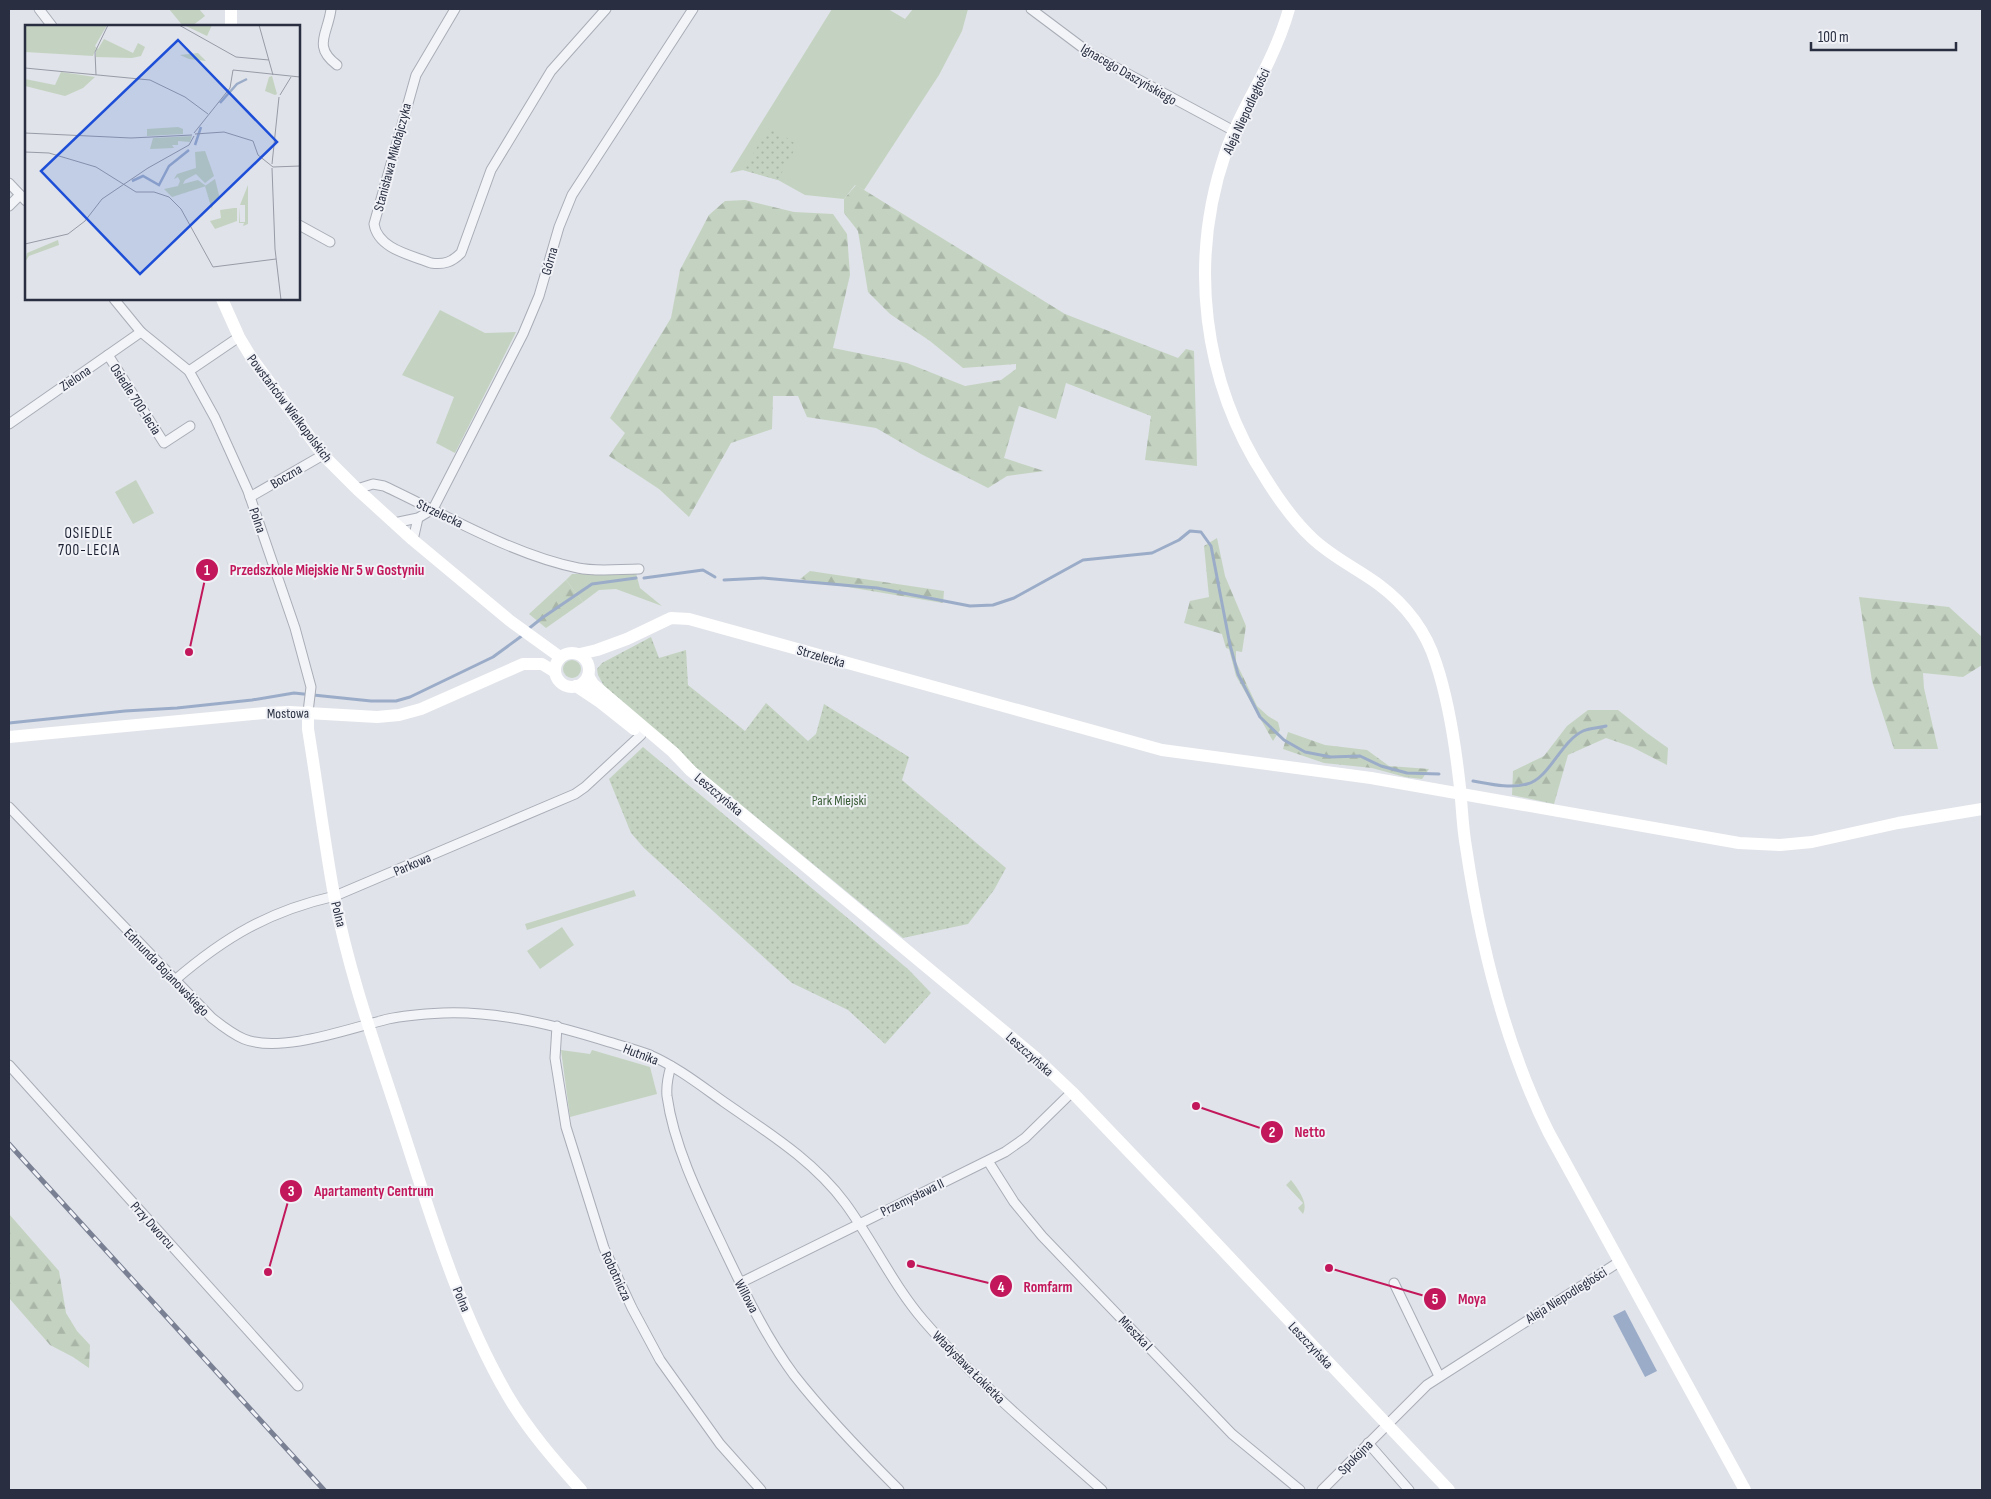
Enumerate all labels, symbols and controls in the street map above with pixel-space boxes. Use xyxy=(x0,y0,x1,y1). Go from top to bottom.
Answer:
scale bar xyxy=(1811,20,1956,52)
inset map xyxy=(25,25,300,300)
text: 100 m xyxy=(1818,28,1849,47)
street label: Ignacego Daszyńskiego xyxy=(1078,40,1180,109)
street label: Aleja Niepodległości xyxy=(1219,66,1274,158)
street label: Stanisława Mikołajczyka xyxy=(370,101,415,213)
street label: Górna xyxy=(537,245,562,277)
street label: Powstańców Wielkopolskich xyxy=(243,351,336,466)
street label: Osiedle 700-lecia xyxy=(106,360,165,438)
street label: Zielona xyxy=(56,362,94,395)
street label: Boczna xyxy=(267,460,305,492)
street label: Strzelecka xyxy=(414,495,466,532)
street label: Polna xyxy=(245,505,270,535)
district label: OSIEDLE 700-LECIA xyxy=(58,524,120,560)
callout: Przedszkole Miejskie Nr 5 w Gostyniu xyxy=(194,555,434,585)
text: 1 xyxy=(204,561,210,580)
text: Przedszkole Miejskie Nr 5 w Gostyniu xyxy=(230,561,424,580)
street label: Strzelecka xyxy=(795,642,847,671)
street label: Mostowa xyxy=(267,705,309,722)
street label: Leszczyńska xyxy=(691,769,746,820)
park label: Park Miejski xyxy=(812,792,866,809)
street label: Parkowa xyxy=(391,849,434,880)
street label: Polna xyxy=(327,900,350,929)
street label: Edmunda Bojanowskiego xyxy=(120,925,213,1020)
street label: Leszczyńska xyxy=(1002,1029,1057,1080)
street label: Hutnika xyxy=(621,1040,661,1069)
callout: Netto xyxy=(1260,1117,1336,1147)
text: 2 xyxy=(1269,1123,1275,1142)
text: Netto xyxy=(1295,1123,1325,1142)
street label: Przemysława II xyxy=(878,1175,947,1220)
callout: Apartamenty Centrum xyxy=(279,1176,443,1206)
text: 3 xyxy=(288,1182,295,1201)
text: Apartamenty Centrum xyxy=(313,1182,434,1201)
street label: Przy Dworcu xyxy=(127,1198,179,1253)
street label: Robotnicza xyxy=(598,1249,635,1304)
street label: Aleja Niepodległości xyxy=(1522,1264,1610,1328)
callout: Romfarm xyxy=(989,1271,1083,1301)
street label: Willowa xyxy=(731,1276,762,1316)
text: 4 xyxy=(998,1278,1005,1297)
text: Romfarm xyxy=(1024,1278,1073,1297)
street label: Polna xyxy=(449,1284,474,1314)
callout: Moya xyxy=(1422,1284,1496,1314)
text: 5 xyxy=(1432,1290,1439,1309)
text: Moya xyxy=(1458,1290,1486,1309)
street label: Mieszka I xyxy=(1115,1312,1156,1354)
street label: Leszczyńska xyxy=(1285,1318,1337,1372)
street label: Władysława Łokietka xyxy=(929,1327,1009,1407)
street label: Spokojna xyxy=(1334,1436,1376,1478)

